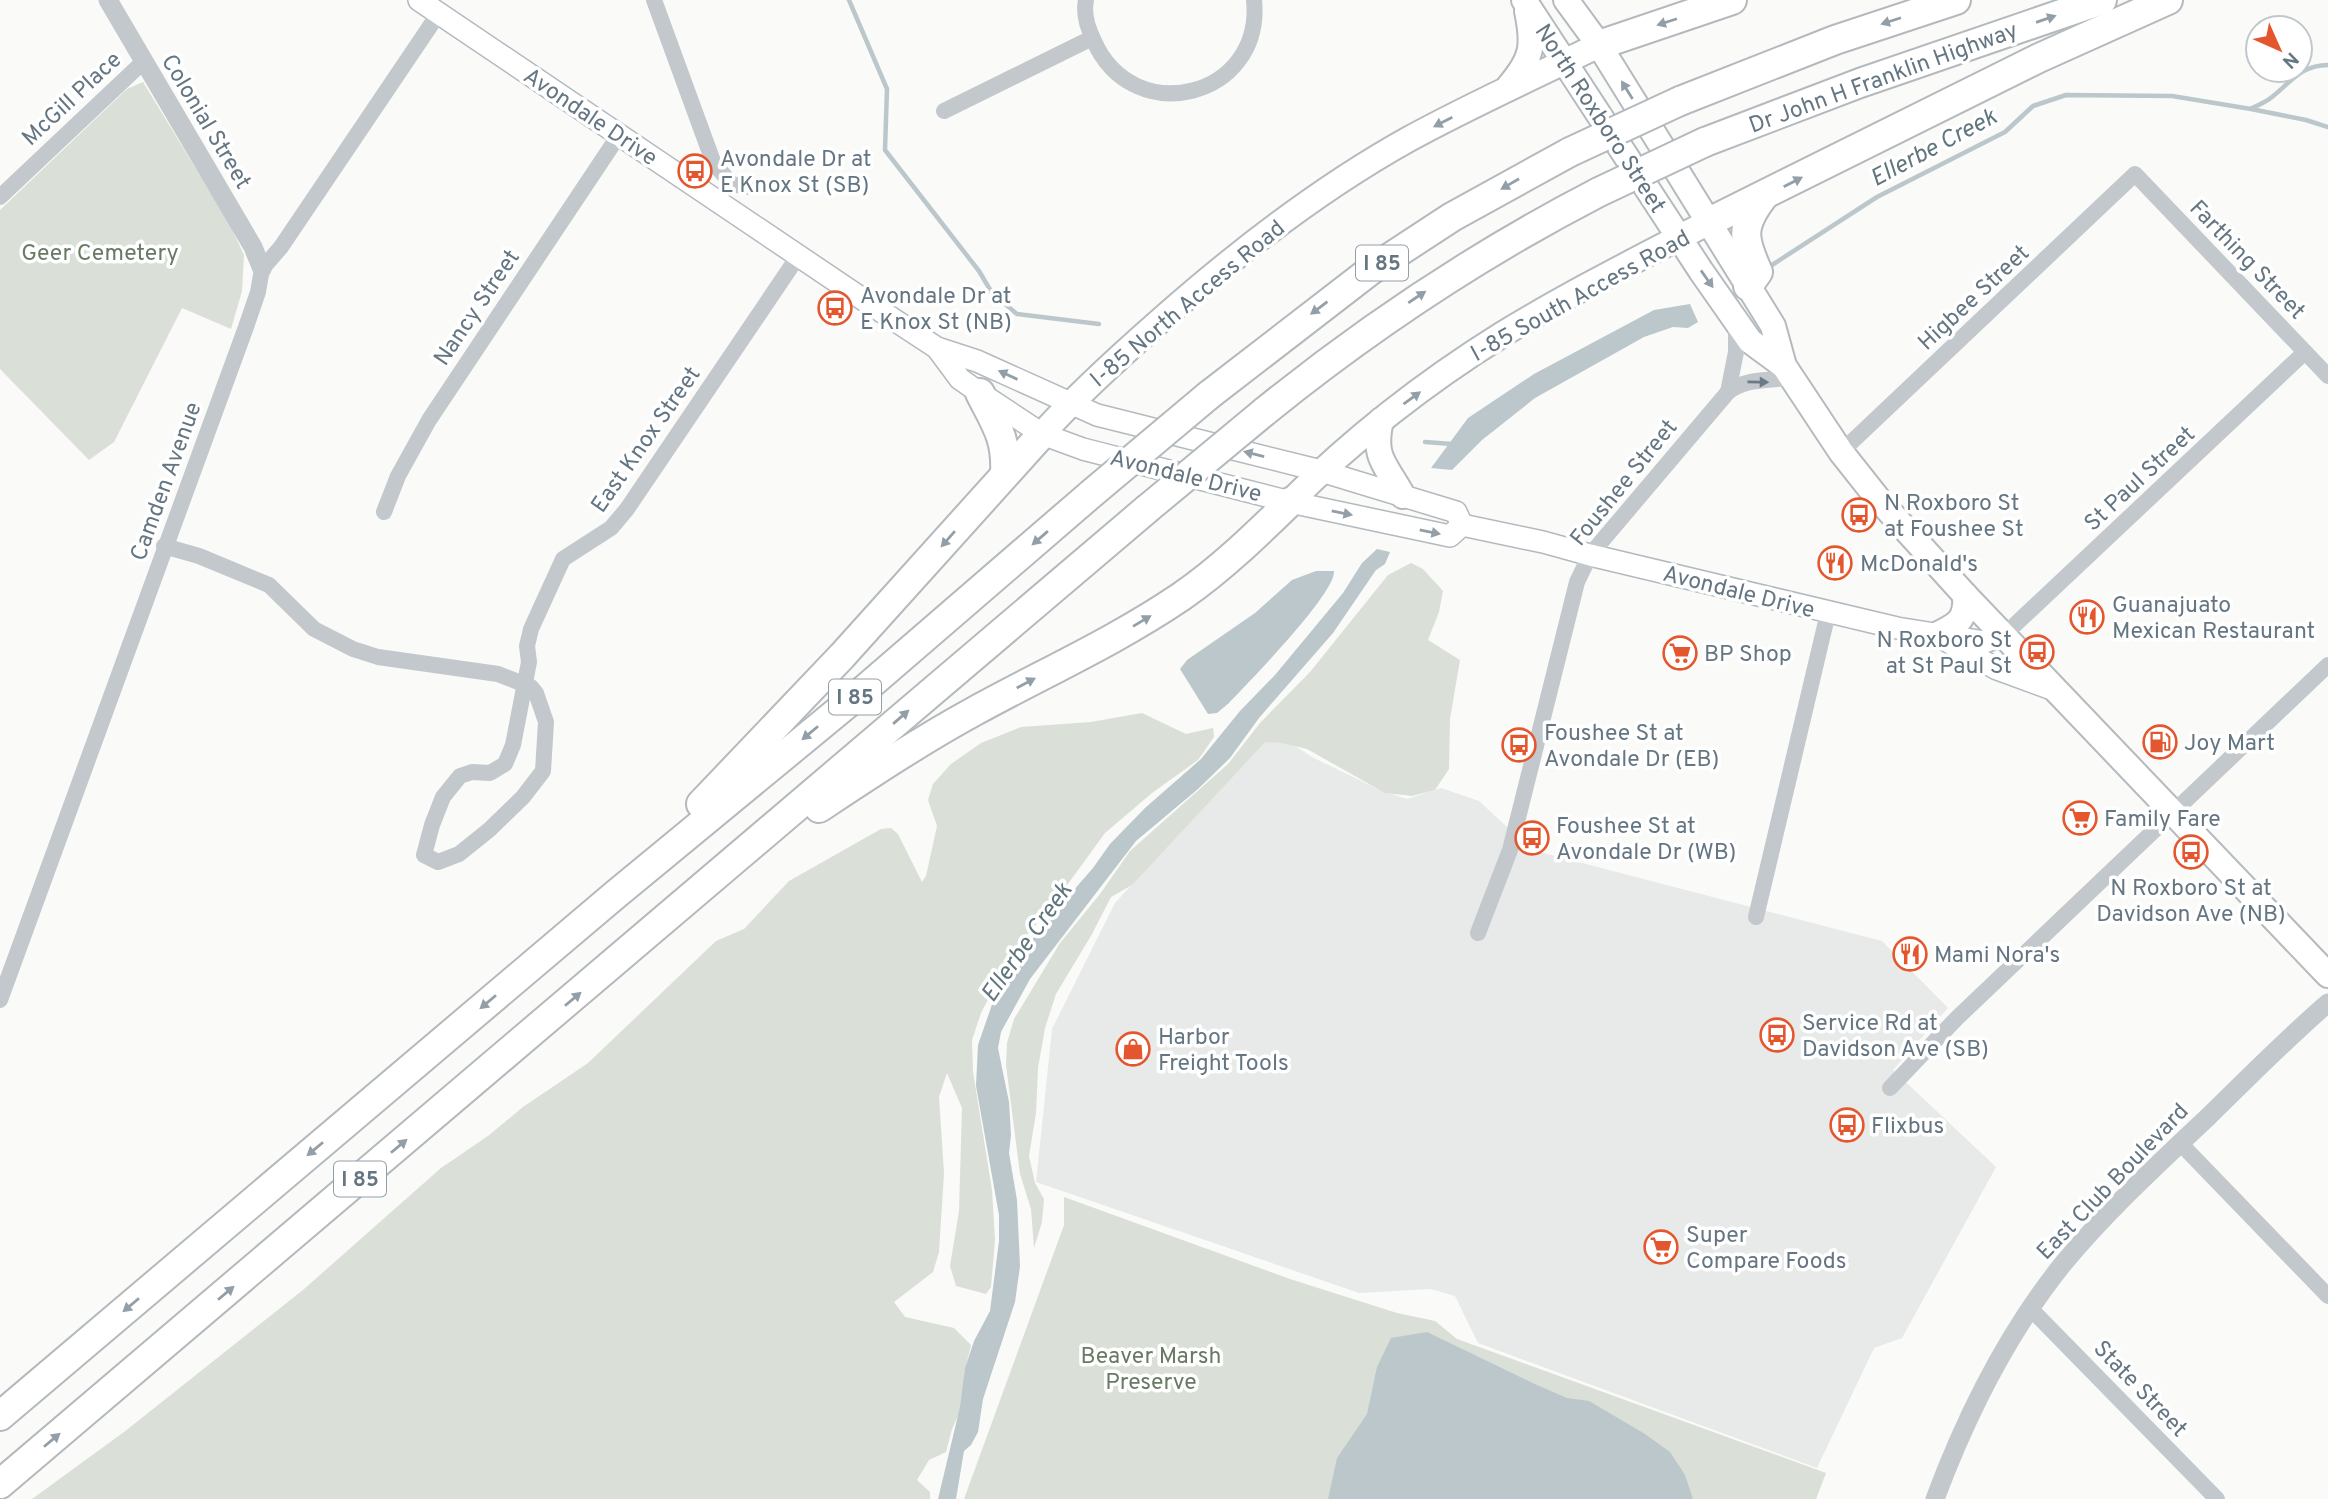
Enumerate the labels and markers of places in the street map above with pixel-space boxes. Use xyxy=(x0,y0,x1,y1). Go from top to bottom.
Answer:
place label: Avondale Dr at E Knox St (SB) xyxy=(720,146,872,201)
bus stop icon: Avondale Dr at E Knox St (SB) xyxy=(676,152,714,190)
place label: Avondale Dr at E Knox St (NB) xyxy=(860,283,1012,338)
bus stop icon: Avondale Dr at E Knox St (NB) xyxy=(816,289,854,327)
place label: N Roxboro St at Foushee St xyxy=(1884,490,2024,545)
bus stop icon: N Roxboro St at Foushee St xyxy=(1840,496,1878,534)
restaurant icon: McDonald's xyxy=(1816,544,1854,582)
place label: McDonald's xyxy=(1860,551,1978,580)
place label: Guanajuato Mexican Restaurant xyxy=(2112,592,2315,647)
restaurant icon: Guanajuato Mexican Restaurant xyxy=(2068,598,2106,636)
place label: N Roxboro St at St Paul St xyxy=(1876,627,2012,682)
bus stop icon: N Roxboro St at St Paul St xyxy=(2018,633,2056,671)
supermarket icon: BP Shop xyxy=(1661,634,1699,672)
place label: BP Shop xyxy=(1704,641,1792,670)
place label: Foushee St at Avondale Dr (EB) xyxy=(1544,720,1719,775)
fuel station icon: Joy Mart xyxy=(2141,723,2179,761)
bus stop icon: Foushee St at Avondale Dr (EB) xyxy=(1500,726,1538,764)
place label: Joy Mart xyxy=(2184,730,2275,759)
supermarket icon: Family Fare xyxy=(2061,799,2099,837)
place label: Family Fare xyxy=(2104,806,2221,835)
place label: Foushee St at Avondale Dr (WB) xyxy=(1556,813,1736,868)
bus stop icon: Foushee St at Avondale Dr (WB) xyxy=(1513,819,1551,857)
bus stop icon: N Roxboro St at Davidson Ave (NB) xyxy=(2172,833,2210,871)
place label: N Roxboro St at Davidson Ave (NB) xyxy=(2096,875,2286,930)
restaurant icon: Mami Nora's xyxy=(1891,935,1929,973)
place label: Mami Nora's xyxy=(1934,942,2060,971)
place label: Service Rd at Davidson Ave (SB) xyxy=(1802,1010,1989,1065)
bus stop icon: Service Rd at Davidson Ave (SB) xyxy=(1758,1016,1796,1054)
place label: Harbor Freight Tools xyxy=(1158,1024,1289,1079)
shop icon: Harbor Freight Tools xyxy=(1114,1030,1152,1068)
bus stop icon: Flixbus xyxy=(1828,1106,1866,1144)
place label: Flixbus xyxy=(1871,1113,1944,1142)
place label: Super Compare Foods xyxy=(1686,1222,1847,1277)
supermarket icon: Super Compare Foods xyxy=(1642,1228,1680,1266)

